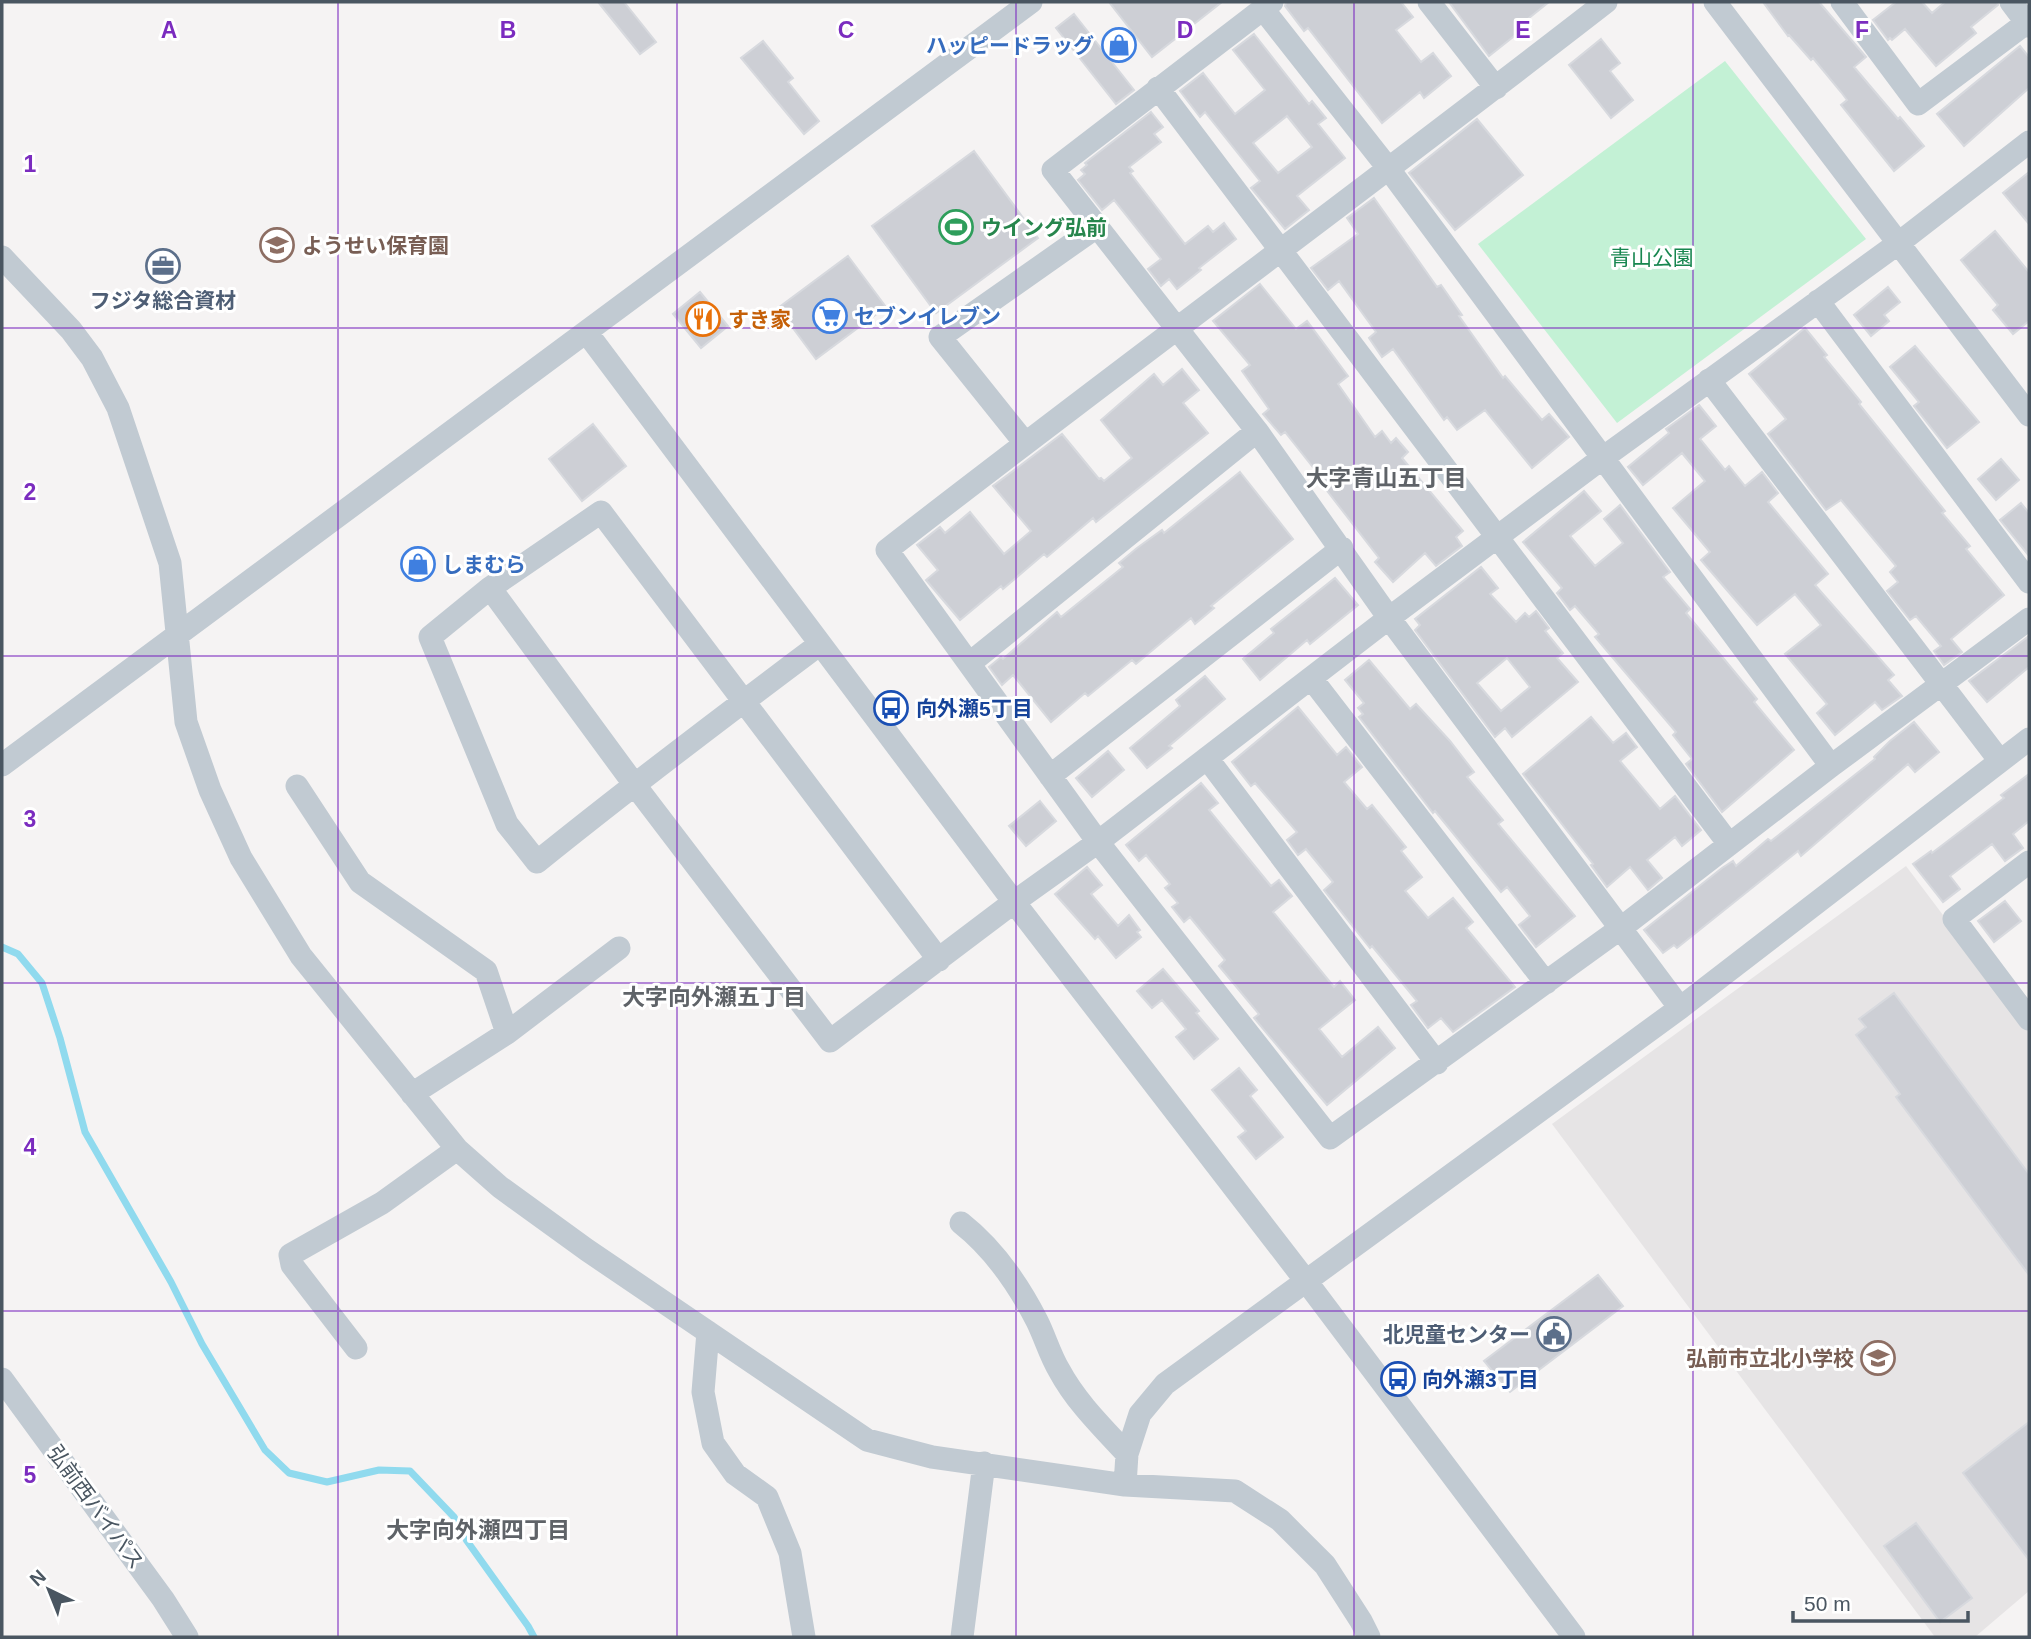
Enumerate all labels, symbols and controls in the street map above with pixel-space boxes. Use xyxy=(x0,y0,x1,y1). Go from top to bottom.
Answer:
text: A xyxy=(161,17,177,43)
text: B xyxy=(500,17,516,43)
text: C xyxy=(838,17,854,43)
text: D xyxy=(1177,17,1193,43)
text: E xyxy=(1515,17,1531,43)
text: F xyxy=(1855,17,1869,43)
shop icon: ハッピードラッグ xyxy=(1100,26,1138,64)
place label: ハッピードラッグ xyxy=(926,34,1094,57)
text: 1 xyxy=(24,151,37,177)
sports icon: ウイング弘前 xyxy=(937,208,975,246)
place label: ウイング弘前 xyxy=(981,216,1107,239)
school or university icon: ようせい保育園 xyxy=(258,226,296,264)
place label: ようせい保育園 xyxy=(302,234,449,257)
park label: 青山公園 xyxy=(1610,246,1694,269)
office icon: フジタ総合資材 xyxy=(144,247,182,285)
place label: フジタ総合資材 xyxy=(90,289,236,312)
supermarket icon: セブンイレブン xyxy=(811,297,849,335)
restaurant icon: すき家 xyxy=(684,300,722,338)
place label: セブンイレブン xyxy=(854,305,1001,328)
place label: すき家 xyxy=(728,308,791,331)
district label: 大字青山五丁目 xyxy=(1306,465,1467,491)
text: 2 xyxy=(24,479,36,505)
shop icon: しまむら xyxy=(399,545,437,583)
place label: しまむら xyxy=(442,553,526,576)
bus stop icon: 向外瀬5丁目 xyxy=(872,689,910,727)
place label: 向外瀬5丁目 xyxy=(916,697,1033,720)
text: 3 xyxy=(24,806,36,832)
district label: 大字向外瀬五丁目 xyxy=(622,984,806,1010)
text: 4 xyxy=(24,1134,37,1160)
public building icon: 北児童センター xyxy=(1535,1315,1573,1353)
place label: 北児童センター xyxy=(1383,1323,1530,1346)
school or university icon: 弘前市立北小学校 xyxy=(1859,1339,1897,1377)
place label: 弘前市立北小学校 xyxy=(1686,1347,1854,1370)
bus stop icon: 向外瀬3丁目 xyxy=(1379,1360,1417,1398)
place label: 向外瀬3丁目 xyxy=(1422,1368,1539,1391)
street label: 弘前西バイパス xyxy=(44,1441,148,1573)
text: 5 xyxy=(24,1462,37,1488)
district label: 大字向外瀬四丁目 xyxy=(386,1517,570,1543)
north arrow xyxy=(14,1555,84,1625)
text: N xyxy=(26,1566,50,1590)
scale bar xyxy=(1793,1580,1968,1624)
text: 50 m xyxy=(1804,1592,1851,1615)

